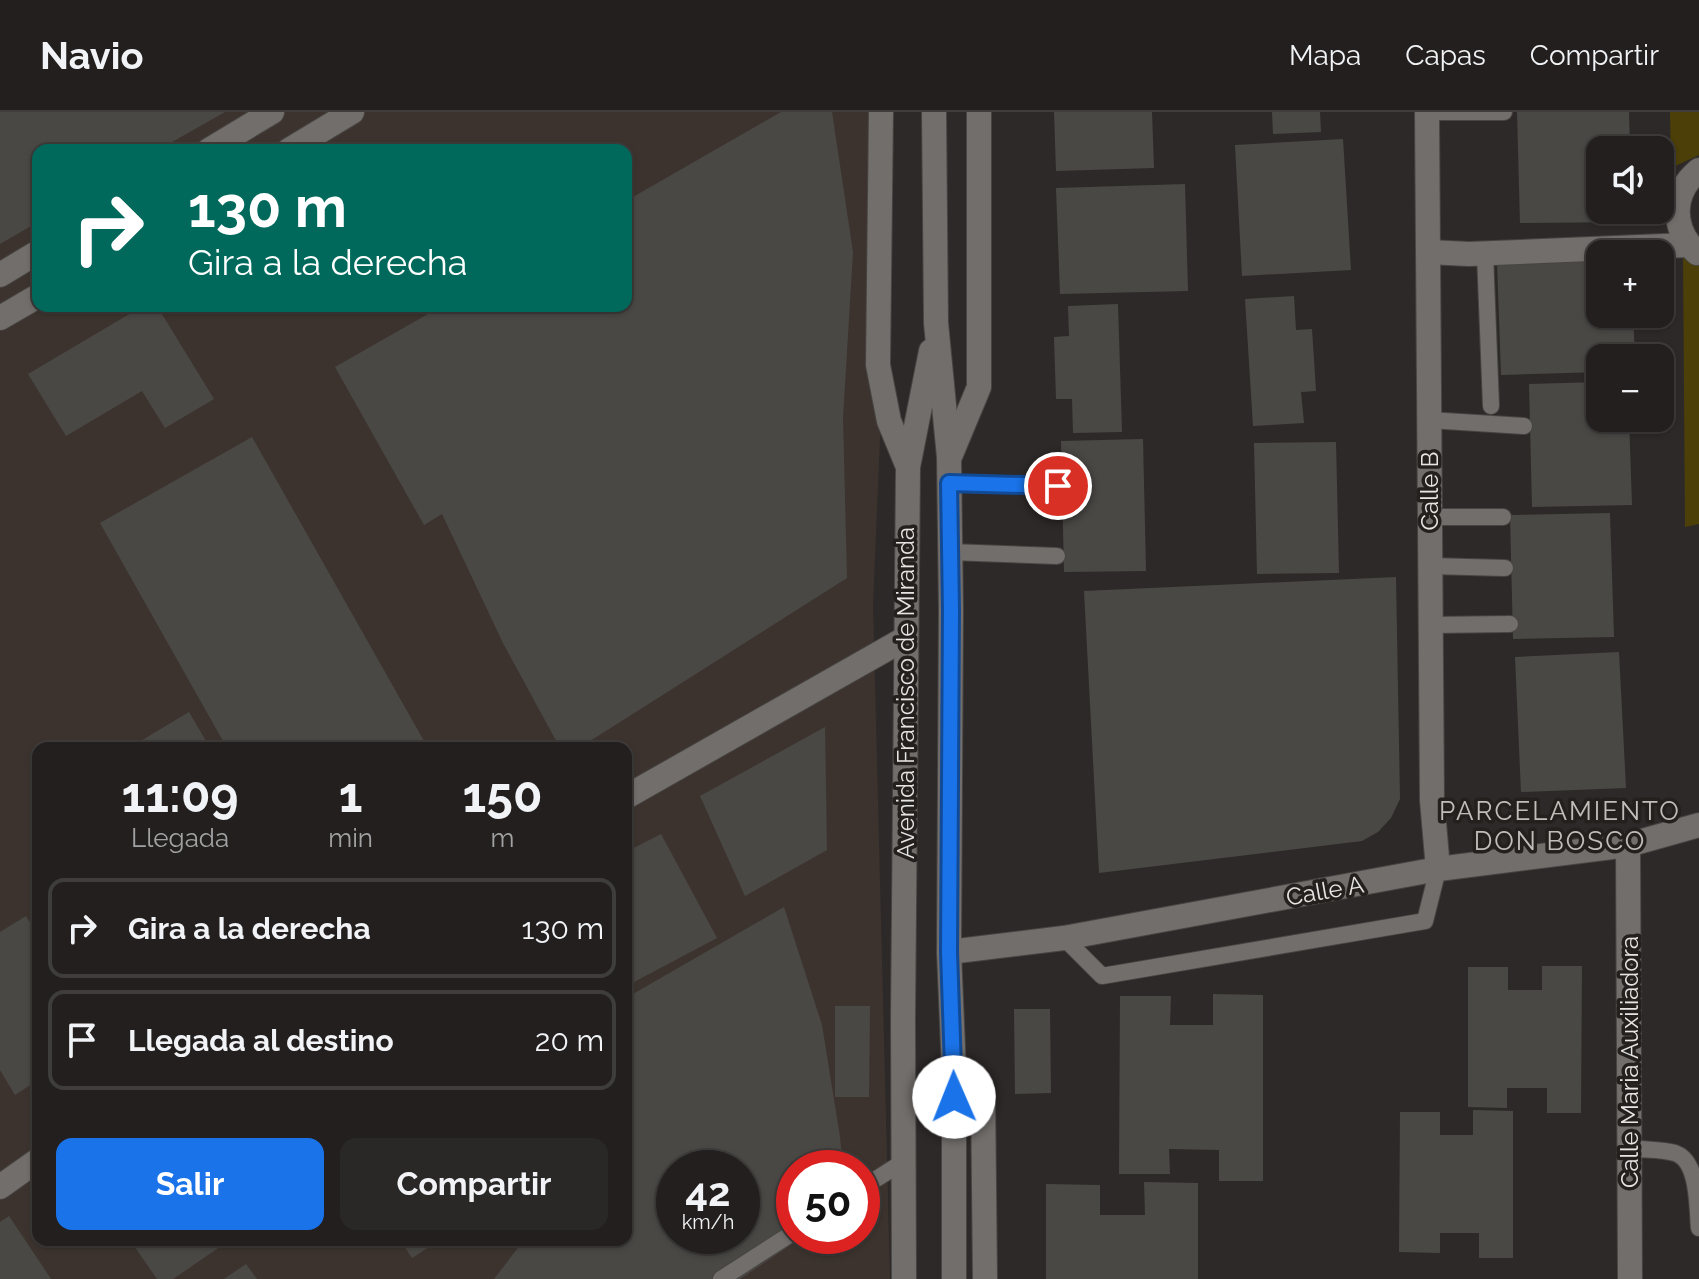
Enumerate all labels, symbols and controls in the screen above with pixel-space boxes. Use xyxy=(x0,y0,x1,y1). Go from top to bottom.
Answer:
text: Navio xyxy=(40,33,143,78)
text: Mapa xyxy=(1289,39,1361,72)
text: Capas xyxy=(1405,39,1486,72)
text: Compartir xyxy=(1530,39,1659,72)
map controls xyxy=(1586,136,1674,432)
button: sound xyxy=(1586,136,1674,224)
text: 130 m xyxy=(188,174,347,240)
icon: right xyxy=(56,176,160,280)
button: + xyxy=(1586,240,1674,328)
text: Gira a la derecha xyxy=(188,241,467,283)
button: − xyxy=(1586,344,1674,432)
pin xyxy=(1024,452,1092,520)
street label: Calle B xyxy=(1415,452,1444,530)
icon: arrive xyxy=(1036,464,1080,508)
street label: Avenida Francisco de Miranda xyxy=(891,527,920,859)
text: 11:09 xyxy=(122,767,239,823)
text: 1 xyxy=(339,767,362,823)
text: 150 xyxy=(463,767,542,823)
district label: PARCELAMIENTO DON BOSCO xyxy=(1439,796,1681,856)
text: Llegada xyxy=(131,823,229,853)
text: min xyxy=(328,823,373,853)
text: m xyxy=(491,823,514,853)
street label: Calle A xyxy=(1284,869,1366,912)
icon: right xyxy=(60,906,104,950)
text: Gira a la derecha xyxy=(128,911,371,946)
text: 130 m xyxy=(522,911,604,946)
street label: Calle Maria Auxiliadora xyxy=(1615,936,1644,1188)
icon: arrive xyxy=(60,1018,104,1062)
text: Llegada al destino xyxy=(128,1023,394,1058)
text: 20 m xyxy=(535,1023,604,1058)
position arrow xyxy=(912,1055,996,1139)
button: Salir xyxy=(56,1138,324,1230)
button: Compartir xyxy=(340,1138,608,1230)
speed limit sign: 50 xyxy=(776,1150,880,1254)
text: 42 xyxy=(685,1168,731,1215)
text: km/h xyxy=(682,1210,734,1234)

